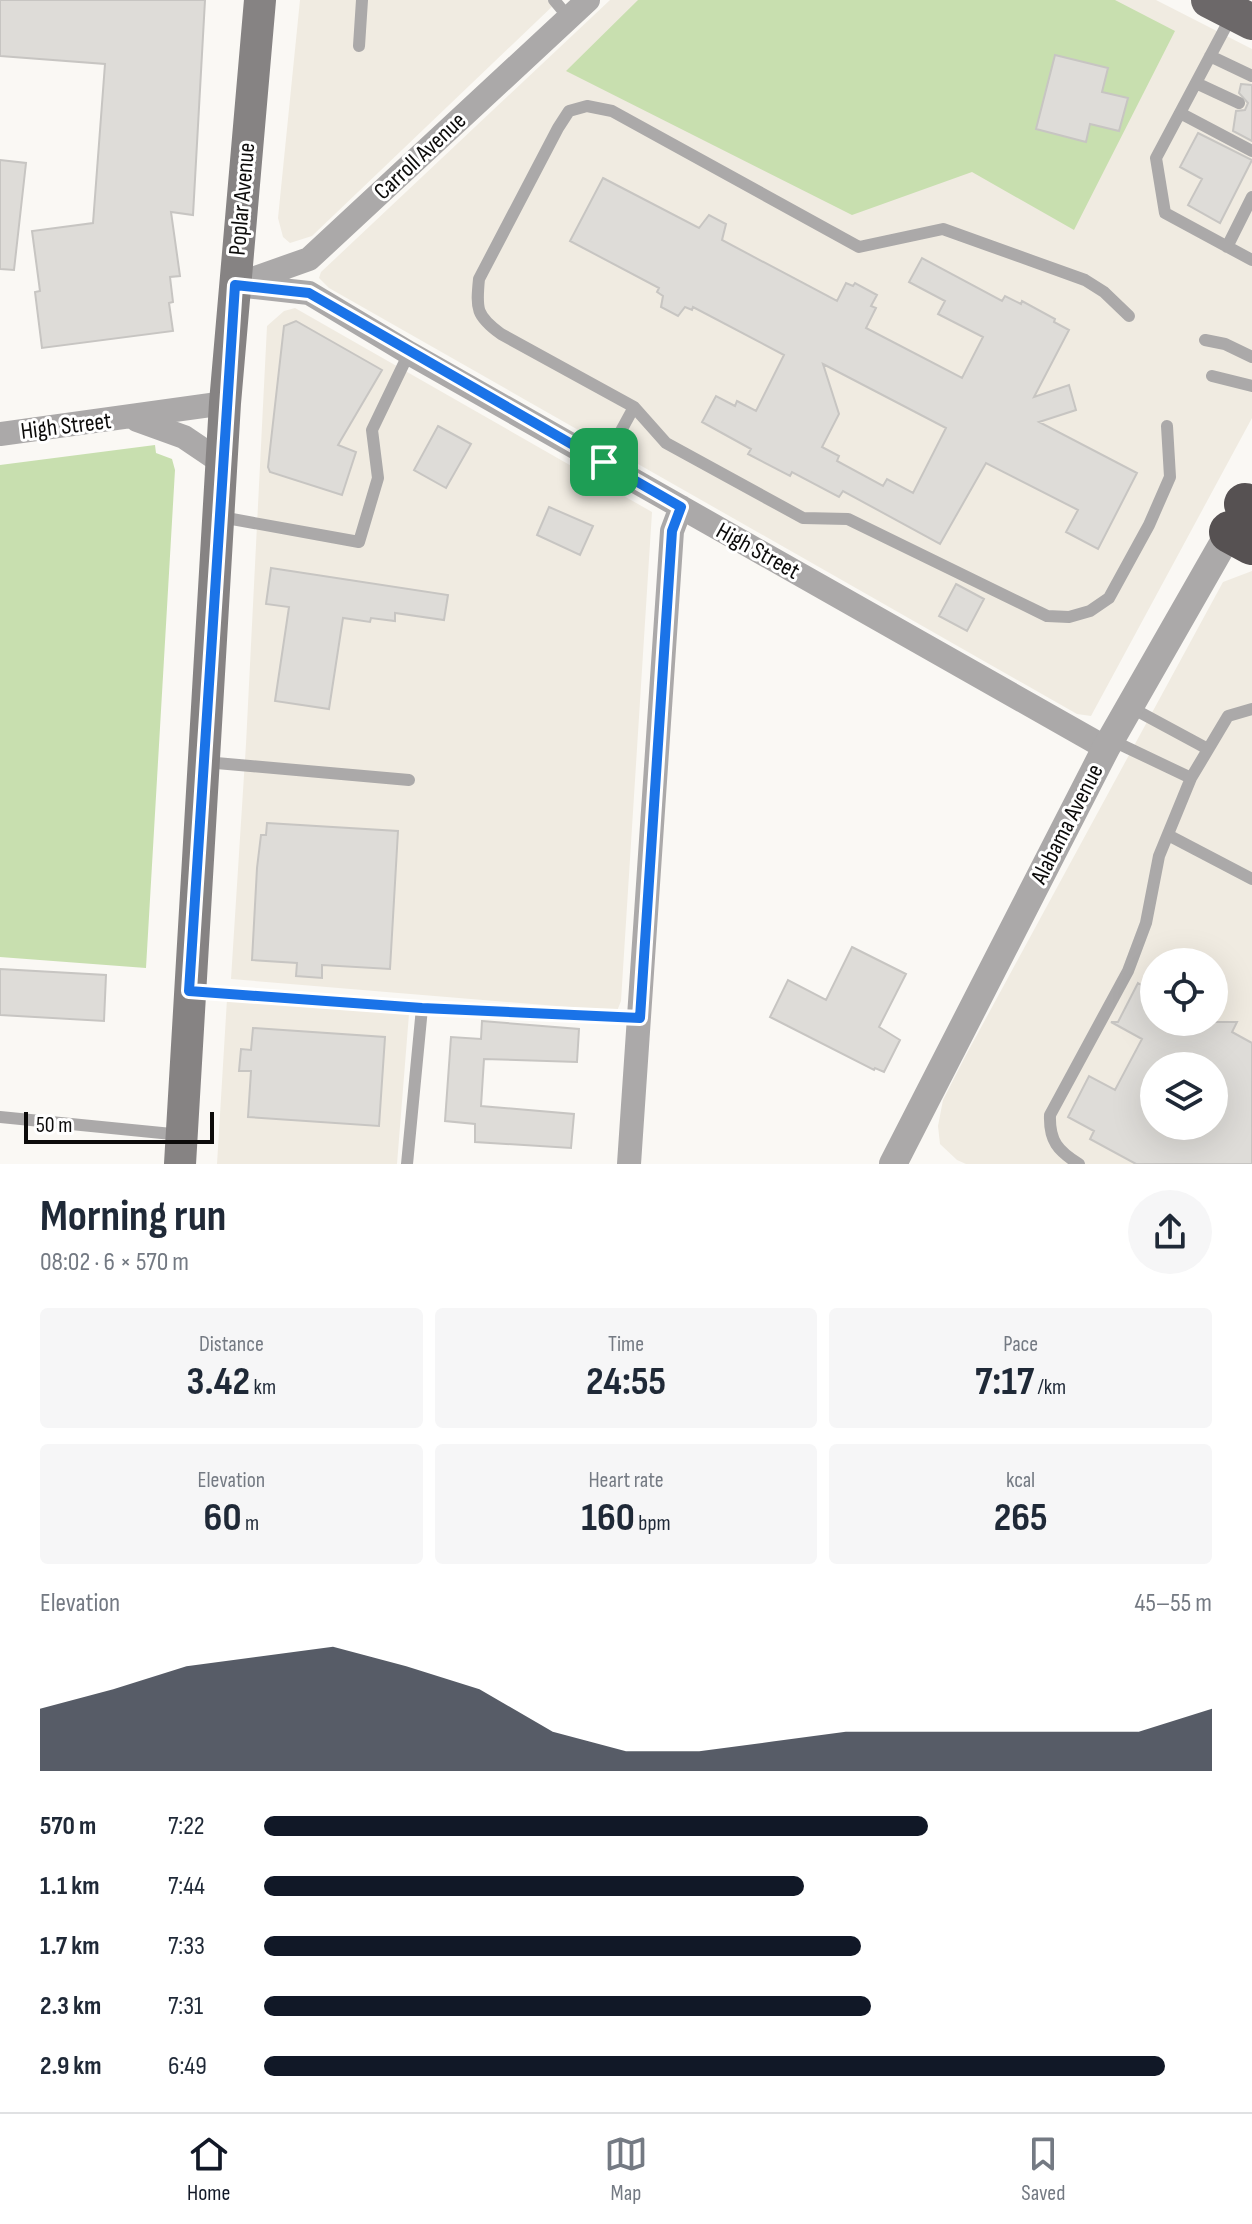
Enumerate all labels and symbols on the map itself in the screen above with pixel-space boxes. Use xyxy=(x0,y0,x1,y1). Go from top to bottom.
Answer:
street label: Carroll Avenue xyxy=(368,106,472,206)
street label: Poplar Avenue xyxy=(223,141,261,257)
street label: High Street xyxy=(19,406,113,446)
pin xyxy=(570,428,638,496)
street label: High Street xyxy=(711,516,805,586)
street label: Alabama Avenue xyxy=(1024,759,1110,890)
scale bar xyxy=(24,1108,214,1144)

